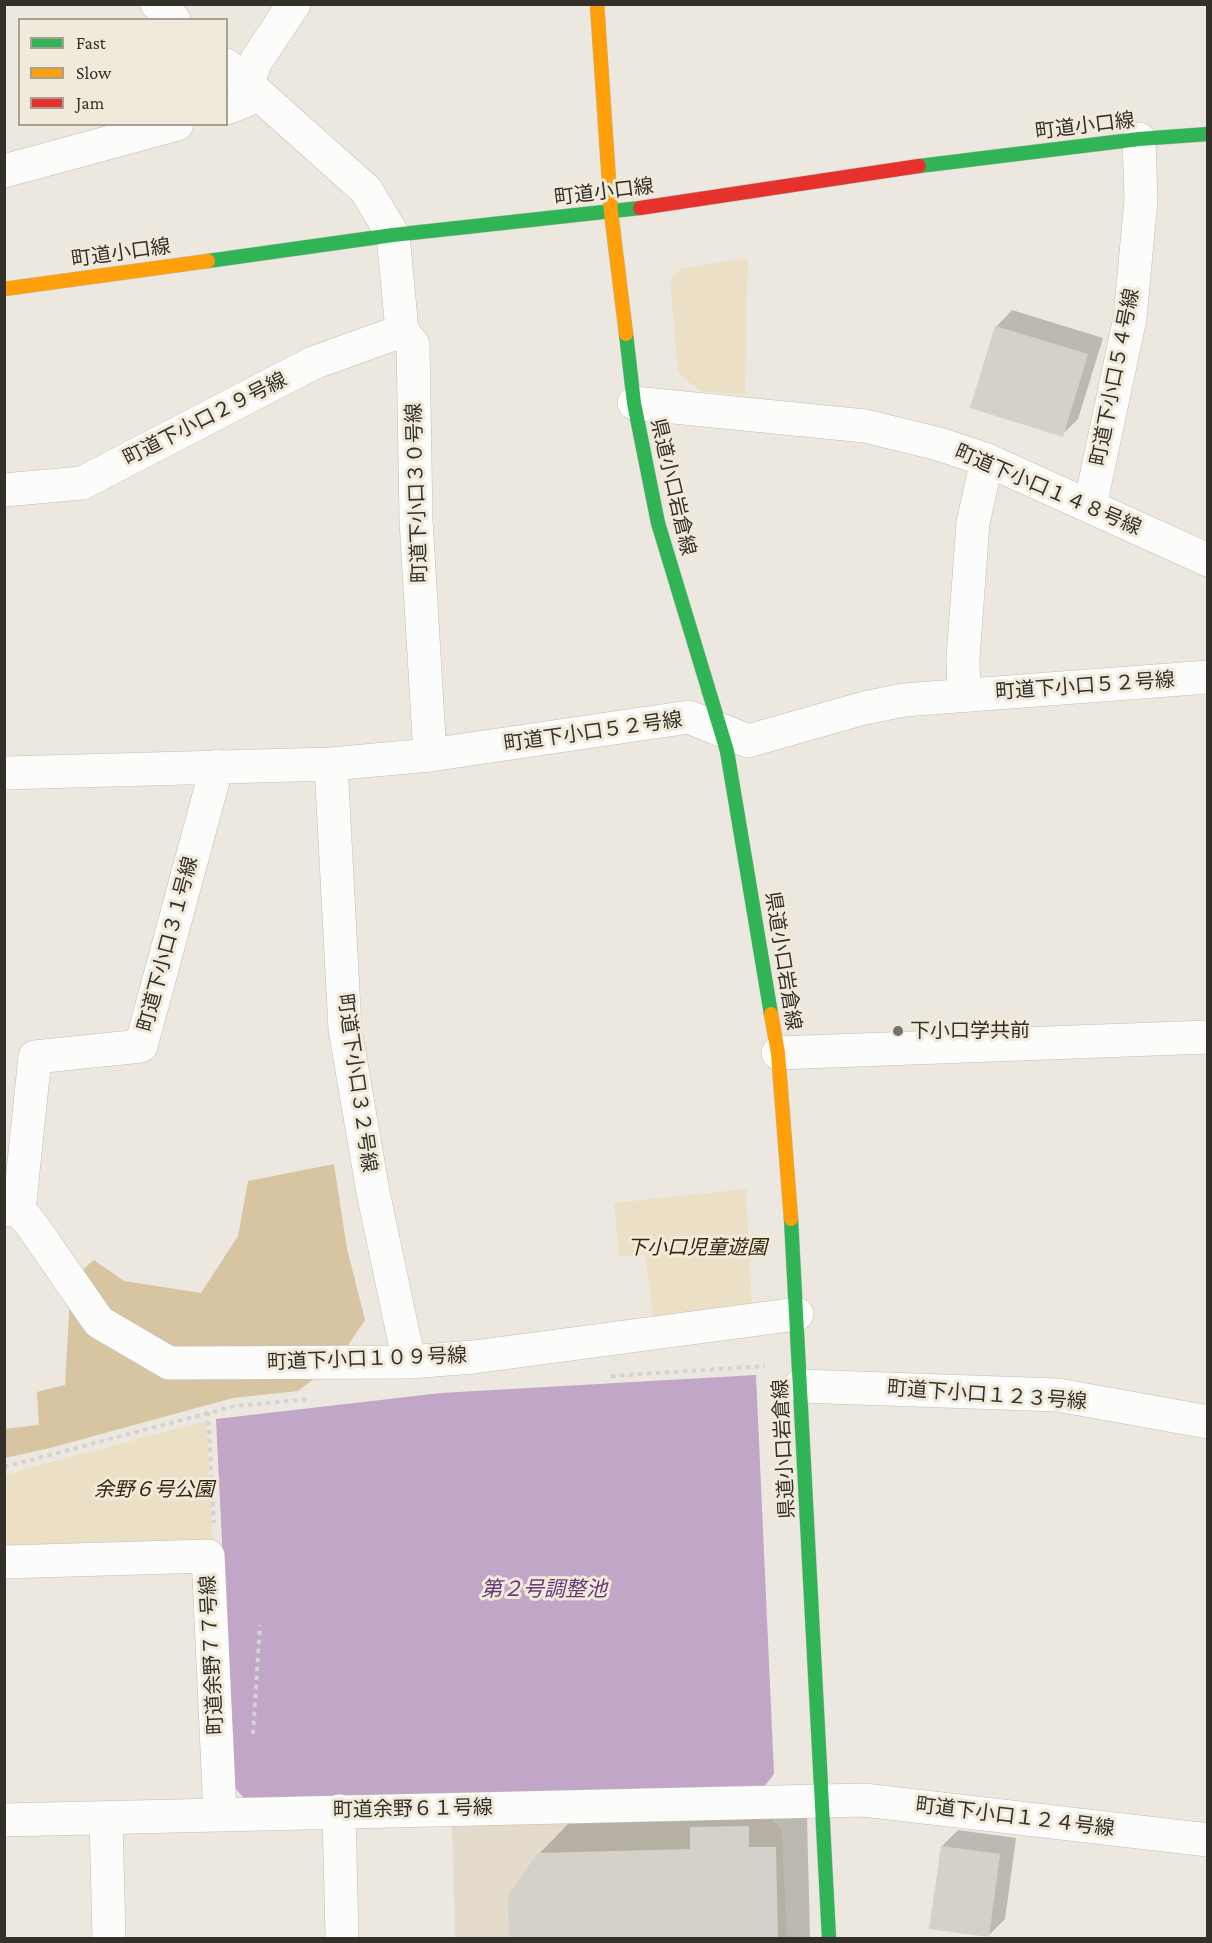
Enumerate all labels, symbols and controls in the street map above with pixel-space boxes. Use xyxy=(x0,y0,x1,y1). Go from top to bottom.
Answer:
legend xyxy=(18,18,228,126)
text: Fast xyxy=(76,33,106,53)
text: Slow xyxy=(76,63,111,83)
text: Jam xyxy=(76,93,104,113)
street label: 町道小口線 xyxy=(1034,108,1136,144)
street label: 町道小口線 xyxy=(553,174,655,210)
street label: 町道小口線 xyxy=(70,234,172,272)
street label: 町道下小口５４号線 xyxy=(1086,286,1144,468)
street label: 町道下小口２９号線 xyxy=(119,367,291,471)
street label: 町道下小口３０号線 xyxy=(402,403,432,583)
street label: 県道小口岩倉線 xyxy=(646,416,700,558)
street label: 町道下小口１４８号線 xyxy=(951,440,1145,540)
street label: 町道下小口５２号線 xyxy=(994,668,1176,704)
street label: 町道下小口５２号線 xyxy=(502,708,684,756)
street label: 町道下小口３１号線 xyxy=(133,854,203,1034)
street label: 県道小口岩倉線 xyxy=(760,890,806,1032)
street label: 町道下小口３２号線 xyxy=(333,992,381,1174)
place label: 下小口学共前 xyxy=(910,1019,1030,1043)
marker: 下小口学共前 xyxy=(891,1024,905,1038)
park label: 下小口児童遊園 xyxy=(627,1236,767,1260)
street label: 町道下小口１０９号線 xyxy=(267,1344,467,1374)
street label: 町道下小口１２３号線 xyxy=(886,1376,1088,1414)
street label: 県道小口岩倉線 xyxy=(768,1378,800,1520)
park label: 余野６号公園 xyxy=(94,1478,214,1502)
street label: 町道余野７７号線 xyxy=(196,1574,228,1736)
water label: 第２号調整池 xyxy=(481,1577,607,1603)
street label: 町道下小口１２４号線 xyxy=(914,1793,1116,1841)
street label: 町道余野６１号線 xyxy=(333,1796,493,1822)

